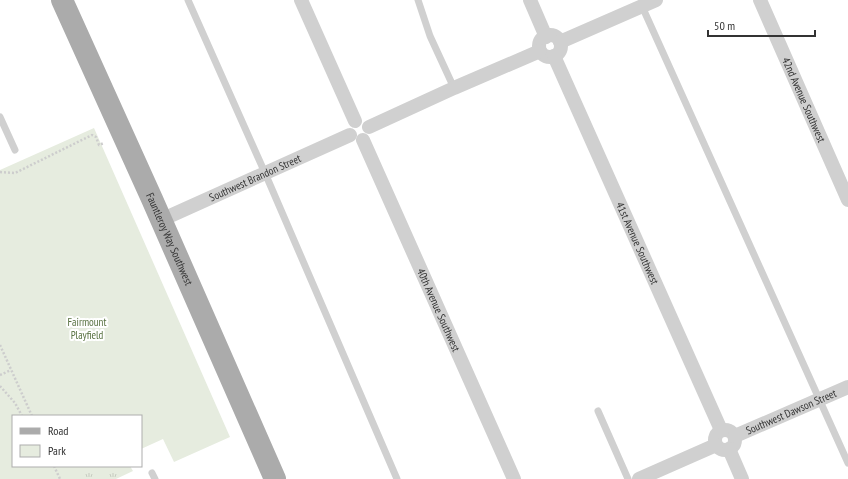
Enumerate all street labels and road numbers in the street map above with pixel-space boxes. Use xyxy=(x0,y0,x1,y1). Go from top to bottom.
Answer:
street label: 42nd Avenue Southwest xyxy=(779,55,829,145)
street label: Southwest Brandon Street xyxy=(207,151,303,204)
street label: Fauntleroy Way Southwest xyxy=(143,190,196,287)
street label: 41st Avenue Southwest xyxy=(613,200,662,287)
street label: 40th Avenue Southwest xyxy=(414,266,463,354)
street label: Southwest Dawson Street xyxy=(744,386,838,438)

